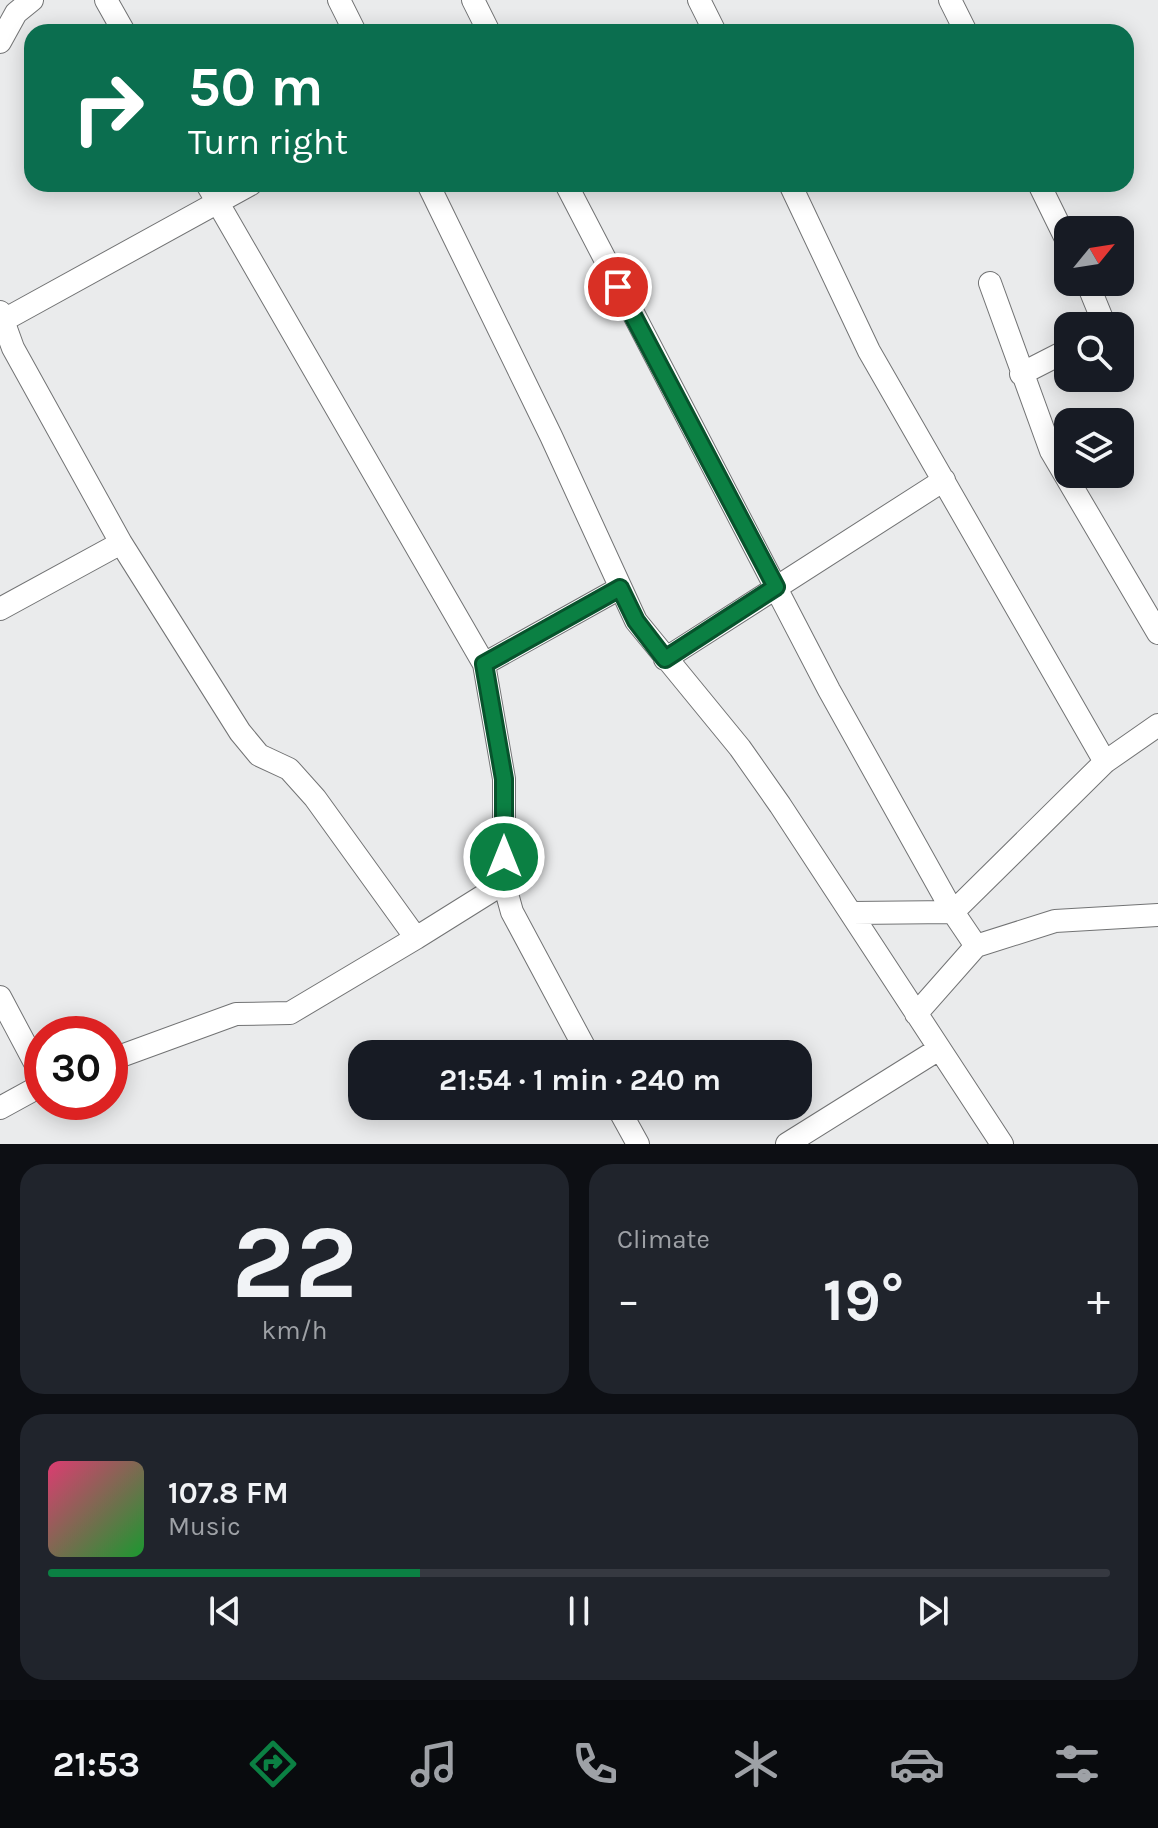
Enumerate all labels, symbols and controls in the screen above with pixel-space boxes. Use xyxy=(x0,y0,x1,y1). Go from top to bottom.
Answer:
text: 50 m xyxy=(188,54,323,119)
icon: right xyxy=(56,56,160,160)
text: Turn right xyxy=(188,121,348,163)
north arrow xyxy=(1054,216,1134,296)
map controls xyxy=(1054,216,1134,488)
pin xyxy=(584,253,652,321)
icon: arrive xyxy=(596,265,640,309)
button: search xyxy=(1054,312,1134,392)
button: layers xyxy=(1054,408,1134,488)
position arrow xyxy=(462,815,546,899)
speed limit sign: 30 xyxy=(24,1016,128,1120)
text: 21:54 · 1 min · 240 m xyxy=(439,1062,721,1098)
text: 22 xyxy=(232,1202,357,1323)
text: Climate xyxy=(617,1224,710,1255)
text: 19° xyxy=(823,1265,904,1335)
text: − xyxy=(617,1275,640,1326)
text: + xyxy=(1087,1275,1110,1326)
text: km/h xyxy=(262,1315,327,1346)
text: 107.8 FM xyxy=(168,1475,289,1511)
text: Music xyxy=(168,1511,241,1542)
icon: previous xyxy=(203,1589,247,1633)
icon: pause xyxy=(557,1589,601,1633)
icon: next xyxy=(911,1589,955,1633)
icon: directions xyxy=(245,1736,301,1792)
icon: music xyxy=(406,1736,462,1792)
icon: phone xyxy=(567,1736,623,1792)
icon: climate xyxy=(728,1736,784,1792)
icon: car xyxy=(889,1736,945,1792)
icon: filters xyxy=(1049,1736,1105,1792)
text: 21:53 xyxy=(52,1743,140,1785)

